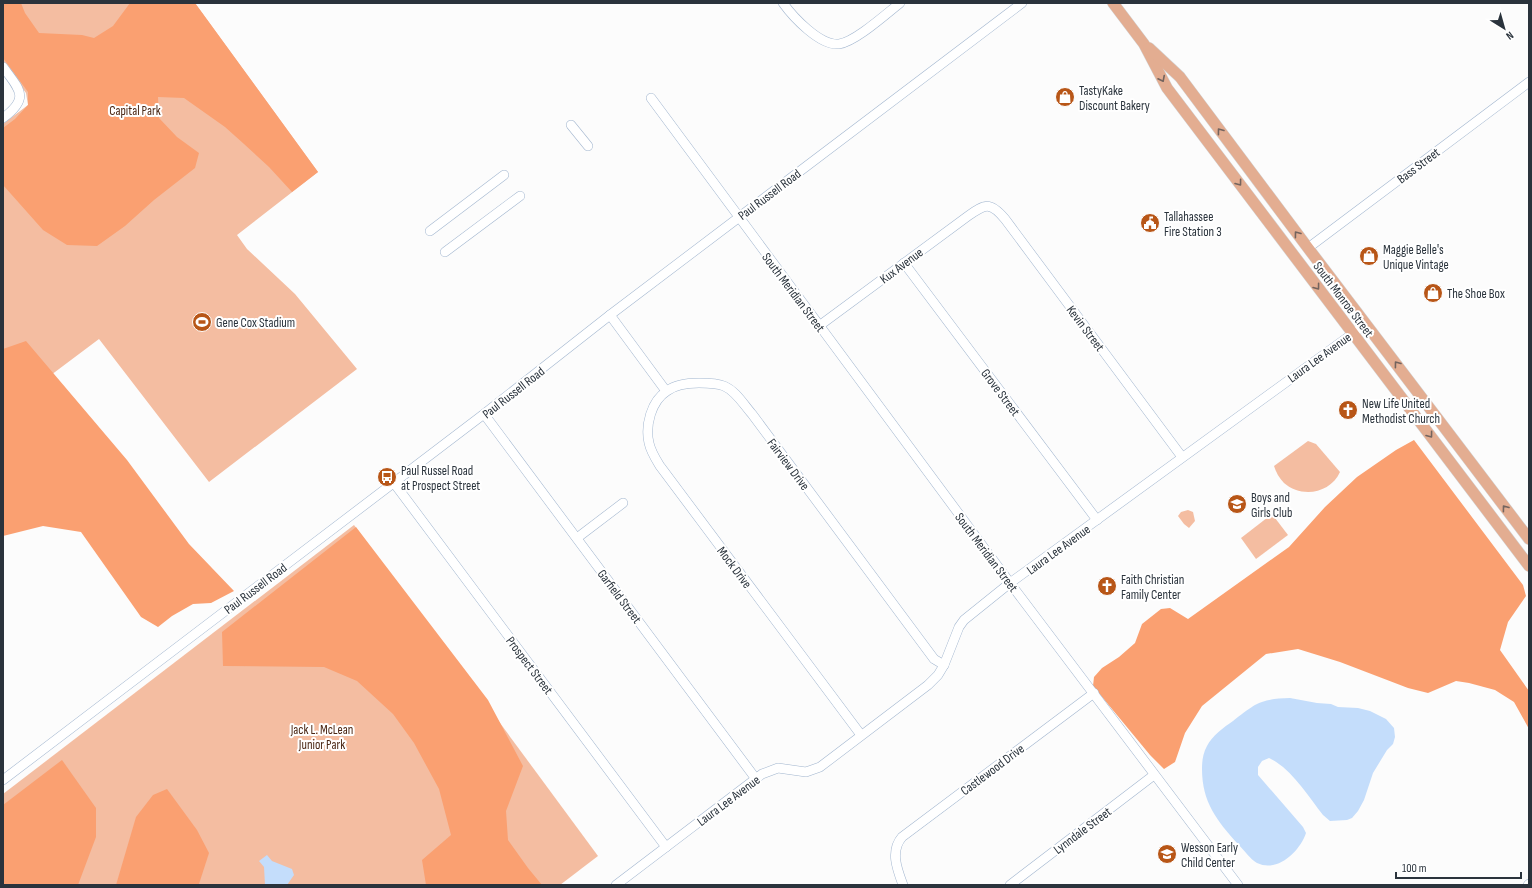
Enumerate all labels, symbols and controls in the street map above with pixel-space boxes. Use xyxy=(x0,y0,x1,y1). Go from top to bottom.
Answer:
north arrow xyxy=(1484,8,1524,48)
text: N xyxy=(1503,29,1516,43)
one-way arrow xyxy=(1157,74,1165,82)
place label: TastyKake Discount Bakery xyxy=(1079,83,1150,114)
shop icon: TastyKake Discount Bakery xyxy=(1054,86,1076,108)
park label: Capital Park xyxy=(109,103,161,119)
one-way arrow xyxy=(1218,128,1225,135)
street label: Bass Street xyxy=(1394,144,1443,187)
street label: Paul Russell Road xyxy=(735,166,804,224)
one-way arrow xyxy=(1234,179,1241,186)
place label: Tallahassee Fire Station 3 xyxy=(1164,209,1222,240)
public building icon: Tallahassee Fire Station 3 xyxy=(1139,212,1161,234)
one-way arrow xyxy=(1294,231,1302,238)
place label: Maggie Belle's Unique Vintage xyxy=(1383,242,1449,273)
street label: Kux Avenue xyxy=(877,244,926,287)
shop icon: Maggie Belle's Unique Vintage xyxy=(1358,245,1380,267)
street label: South Meridian Street xyxy=(758,250,828,335)
street label: South Monroe Street xyxy=(1310,259,1377,341)
one-way arrow xyxy=(1313,282,1320,289)
shop icon: The Shoe Box xyxy=(1422,282,1444,304)
place label: The Shoe Box xyxy=(1447,286,1505,302)
street label: Kevin Street xyxy=(1063,302,1108,355)
sports icon: Gene Cox Stadium xyxy=(191,311,213,333)
place label: Gene Cox Stadium xyxy=(216,315,295,331)
street label: Laura Lee Avenue xyxy=(1285,329,1355,386)
one-way arrow xyxy=(1394,362,1401,369)
street label: Paul Russell Road xyxy=(479,363,548,422)
street label: Grove Street xyxy=(977,366,1023,419)
place label: New Life United Methodist Church xyxy=(1362,396,1440,427)
church icon: New Life United Methodist Church xyxy=(1337,399,1359,421)
one-way arrow xyxy=(1425,431,1433,438)
street label: Fairview Drive xyxy=(764,436,813,494)
place label: Paul Russel Road at Prospect Street xyxy=(401,463,480,494)
bus stop icon: Paul Russel Road at Prospect Street xyxy=(376,466,398,488)
place label: Boys and Girls Club xyxy=(1251,490,1292,521)
school or university icon: Boys and Girls Club xyxy=(1226,493,1248,515)
one-way arrow xyxy=(1503,506,1510,513)
street label: South Meridian Street xyxy=(951,510,1021,595)
street label: Laura Lee Avenue xyxy=(1024,521,1094,578)
street label: Mock Drive xyxy=(713,544,755,592)
street label: Paul Russell Road xyxy=(221,560,290,618)
street label: Garfield Street xyxy=(594,566,645,627)
place label: Faith Christian Family Center xyxy=(1121,572,1184,603)
church icon: Faith Christian Family Center xyxy=(1096,575,1118,597)
street label: Prospect Street xyxy=(502,634,556,698)
park label: Jack L. McLean Junior Park xyxy=(290,722,353,753)
street label: Castlewood Drive xyxy=(958,741,1028,799)
street label: Laura Lee Avenue xyxy=(694,772,763,830)
street label: Lynndale Street xyxy=(1051,804,1115,858)
place label: Wesson Early Child Center xyxy=(1181,840,1238,871)
school or university icon: Wesson Early Child Center xyxy=(1156,843,1178,865)
scale bar xyxy=(1396,854,1521,880)
text: 100 m xyxy=(1402,861,1427,876)

